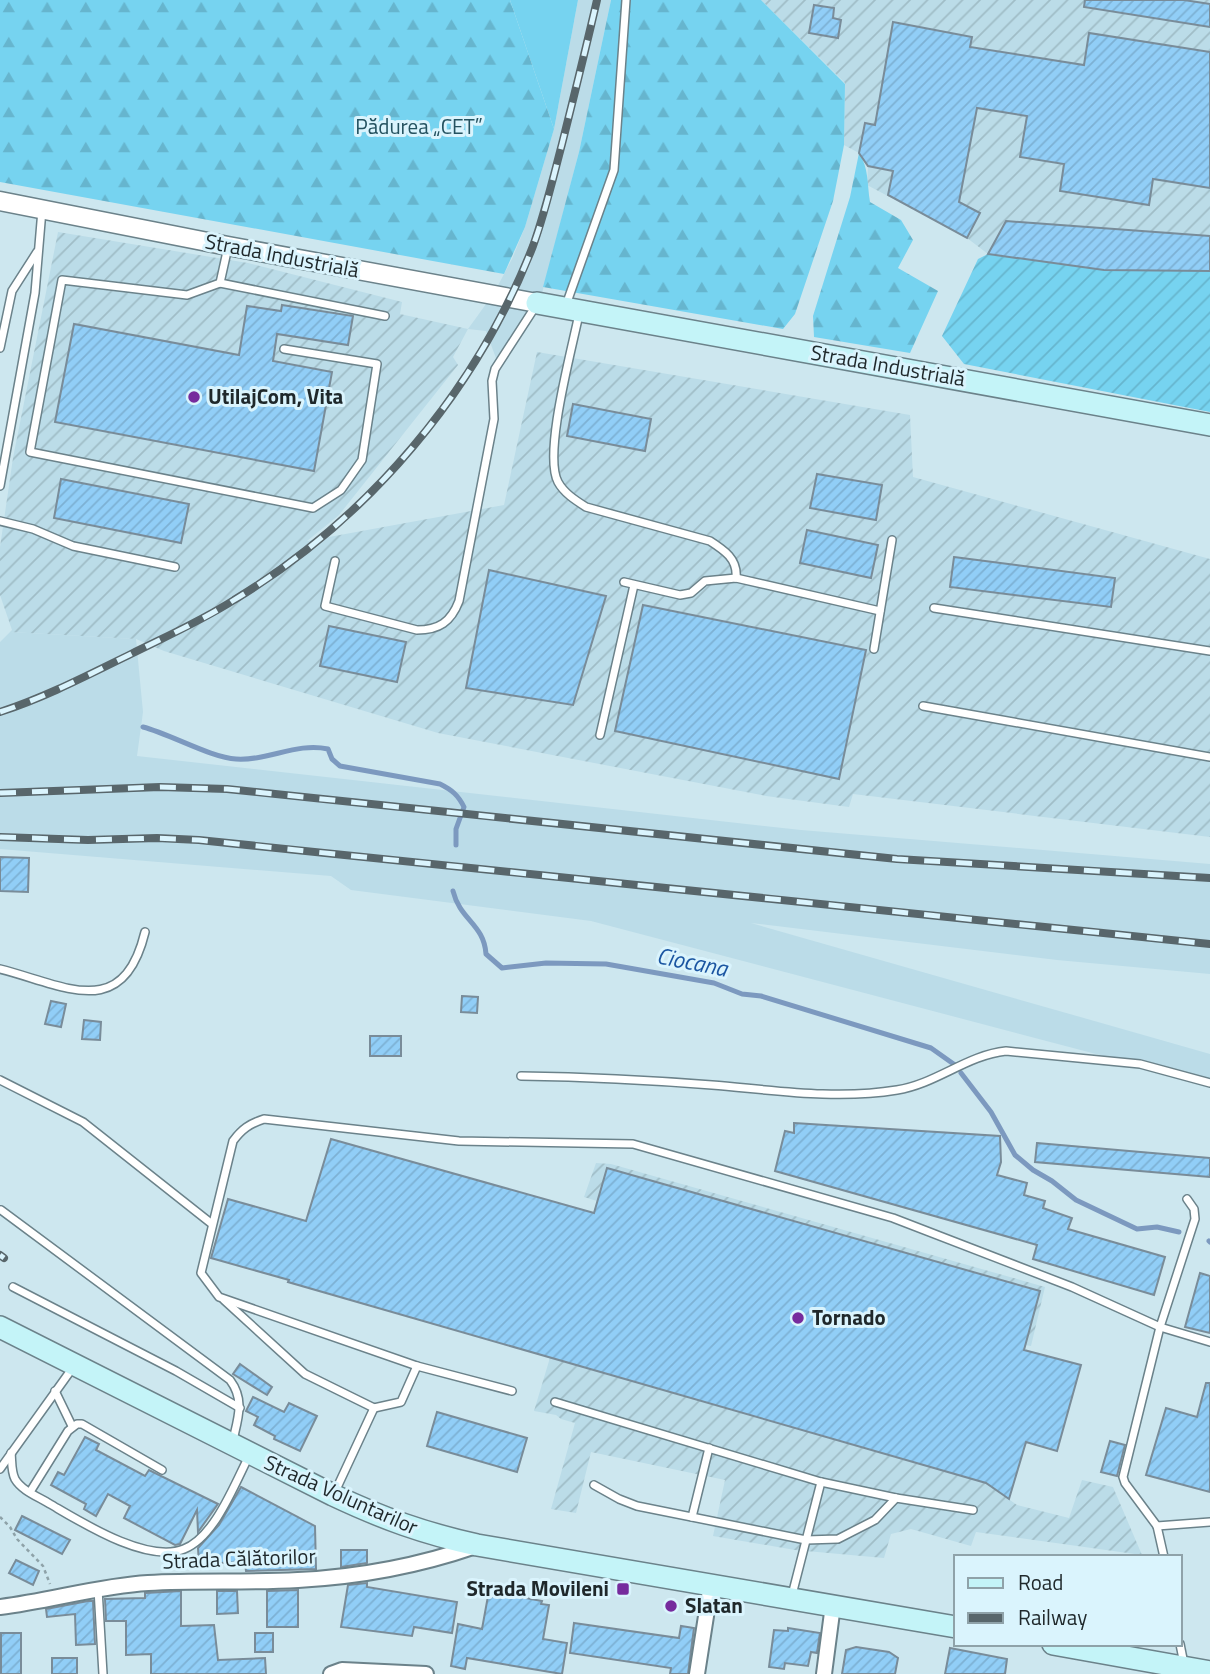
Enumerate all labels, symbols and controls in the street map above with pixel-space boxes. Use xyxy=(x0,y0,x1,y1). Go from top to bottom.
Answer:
park label: Pădurea „CET” xyxy=(355,110,483,142)
street label: Strada Industrială xyxy=(202,224,362,286)
street label: Strada Industrială xyxy=(808,336,968,394)
place label: UtilajCom, Vita xyxy=(208,380,344,412)
marker: UtilajCom, Vita xyxy=(186,389,202,405)
water label: Ciocana xyxy=(654,938,732,986)
place label: Tornado xyxy=(812,1301,886,1333)
marker: Tornado xyxy=(790,1310,806,1326)
street label: Strada Voluntarilor xyxy=(259,1446,423,1542)
street label: Strada Călătorilor xyxy=(162,1539,316,1577)
legend xyxy=(954,1555,1182,1646)
text: Road xyxy=(1018,1566,1063,1598)
place label: Strada Movileni xyxy=(466,1572,609,1604)
marker: Strada Movileni xyxy=(615,1581,631,1597)
place label: Slatan xyxy=(685,1589,743,1621)
marker: Slatan xyxy=(663,1598,679,1614)
text: Railway xyxy=(1018,1601,1087,1633)

